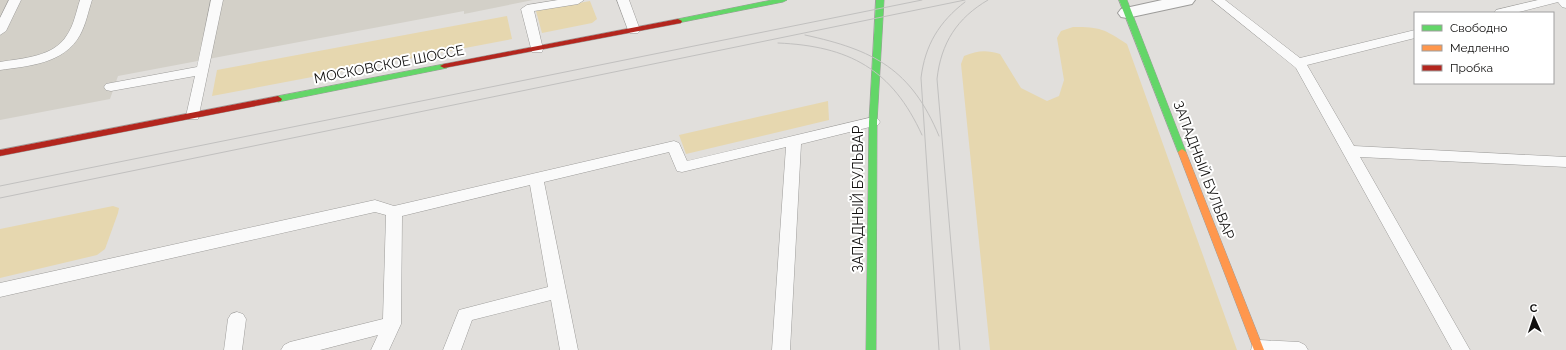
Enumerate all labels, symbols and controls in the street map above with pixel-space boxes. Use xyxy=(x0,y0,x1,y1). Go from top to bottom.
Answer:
legend xyxy=(1414,12,1554,84)
text: Свободно xyxy=(1450,21,1507,35)
text: Медленно xyxy=(1450,41,1509,55)
street label: МОСКОВСКОЕ ШОССЕ xyxy=(313,42,465,86)
text: Пробка xyxy=(1450,61,1493,75)
street label: ЗАПАДНЫЙ БУЛЬВАР xyxy=(1170,98,1239,242)
street label: ЗАПАДНЫЙ БУЛЬВАР xyxy=(849,125,866,273)
north arrow xyxy=(1514,298,1554,338)
text: С xyxy=(1529,302,1538,315)

